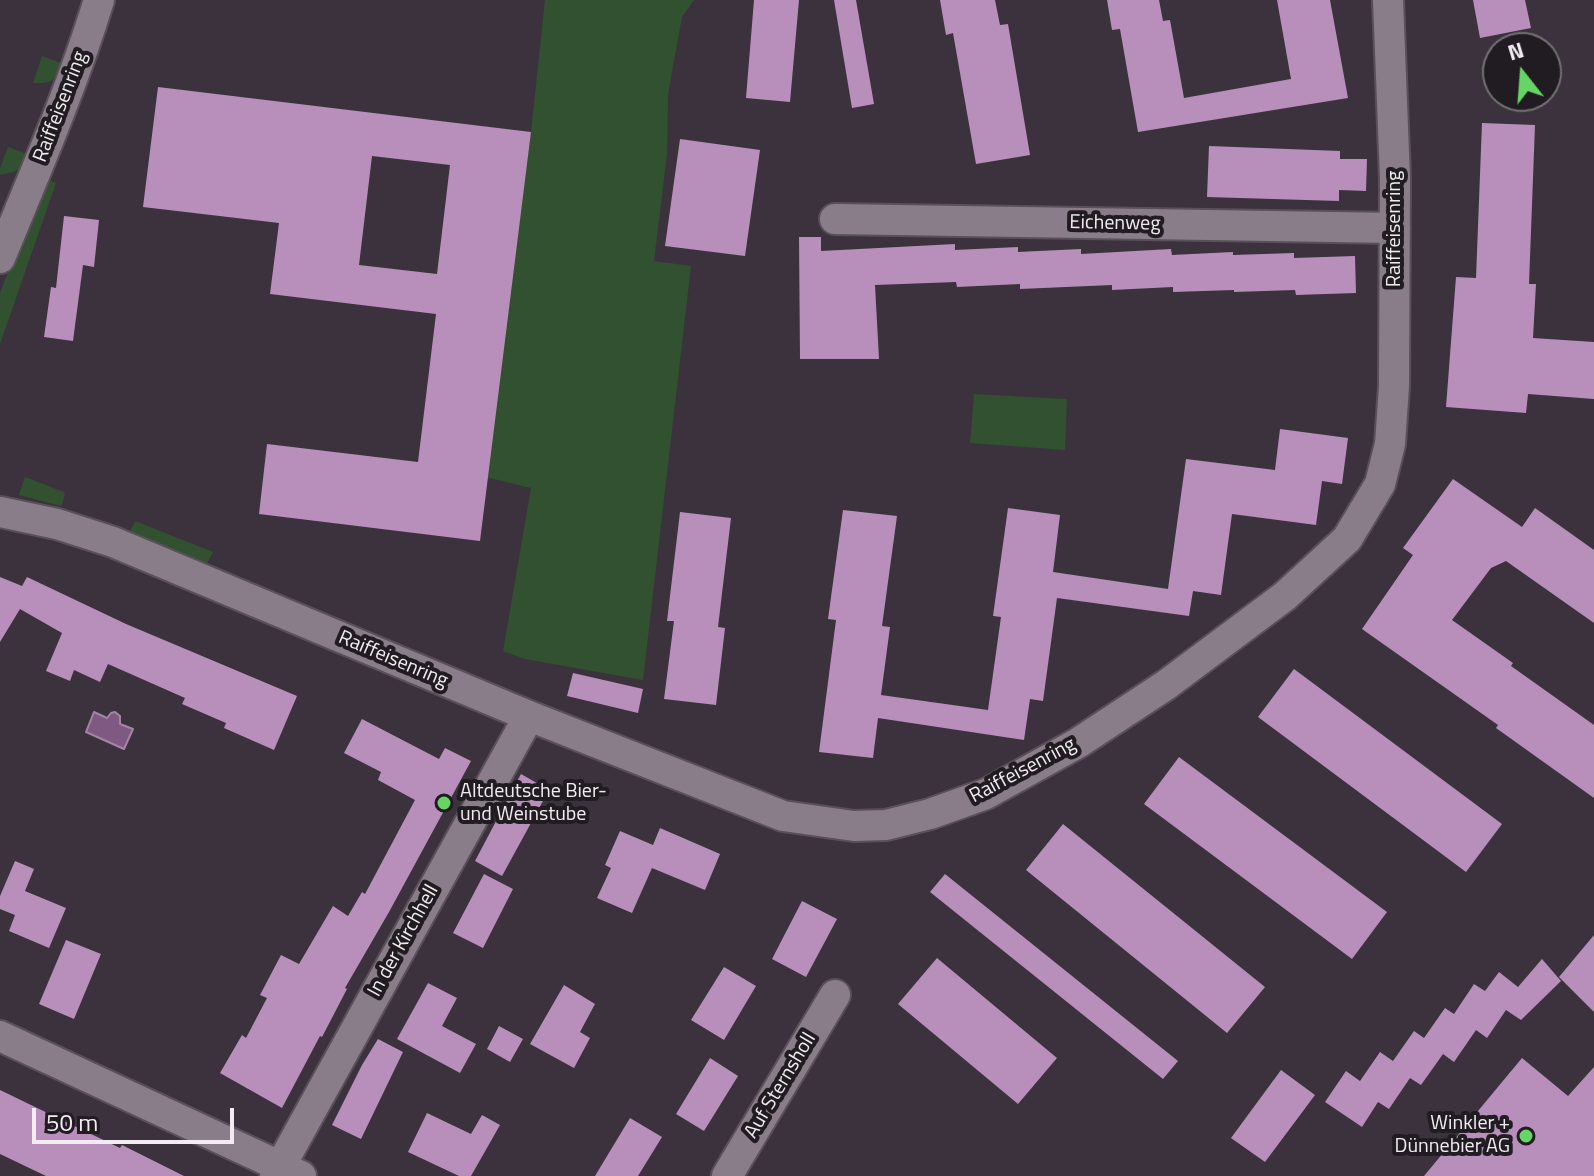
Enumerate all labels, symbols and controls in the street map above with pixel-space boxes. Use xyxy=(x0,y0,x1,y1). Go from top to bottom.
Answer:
north arrow xyxy=(1482,32,1562,112)
text: N xyxy=(1503,32,1528,69)
street label: Raiffeisenring xyxy=(29,48,93,166)
street label: Raiffeisenring xyxy=(1383,171,1407,287)
street label: Eichenweg xyxy=(1069,211,1161,237)
street label: Raiffeisenring xyxy=(335,626,451,694)
street label: Raiffeisenring xyxy=(966,733,1080,809)
place label: Altdeutsche Bier- und Weinstube xyxy=(460,780,607,827)
marker: Altdeutsche Bier- und Weinstube xyxy=(435,794,453,812)
street label: In der Kirchhell xyxy=(363,881,445,1001)
street label: Auf Sternsholl xyxy=(740,1029,822,1143)
scale bar xyxy=(36,1092,238,1142)
text: 50 m xyxy=(46,1104,98,1140)
place label: Winkler + Dünnebier AG xyxy=(1395,1112,1510,1159)
marker: Winkler + Dünnebier AG xyxy=(1517,1127,1535,1145)

